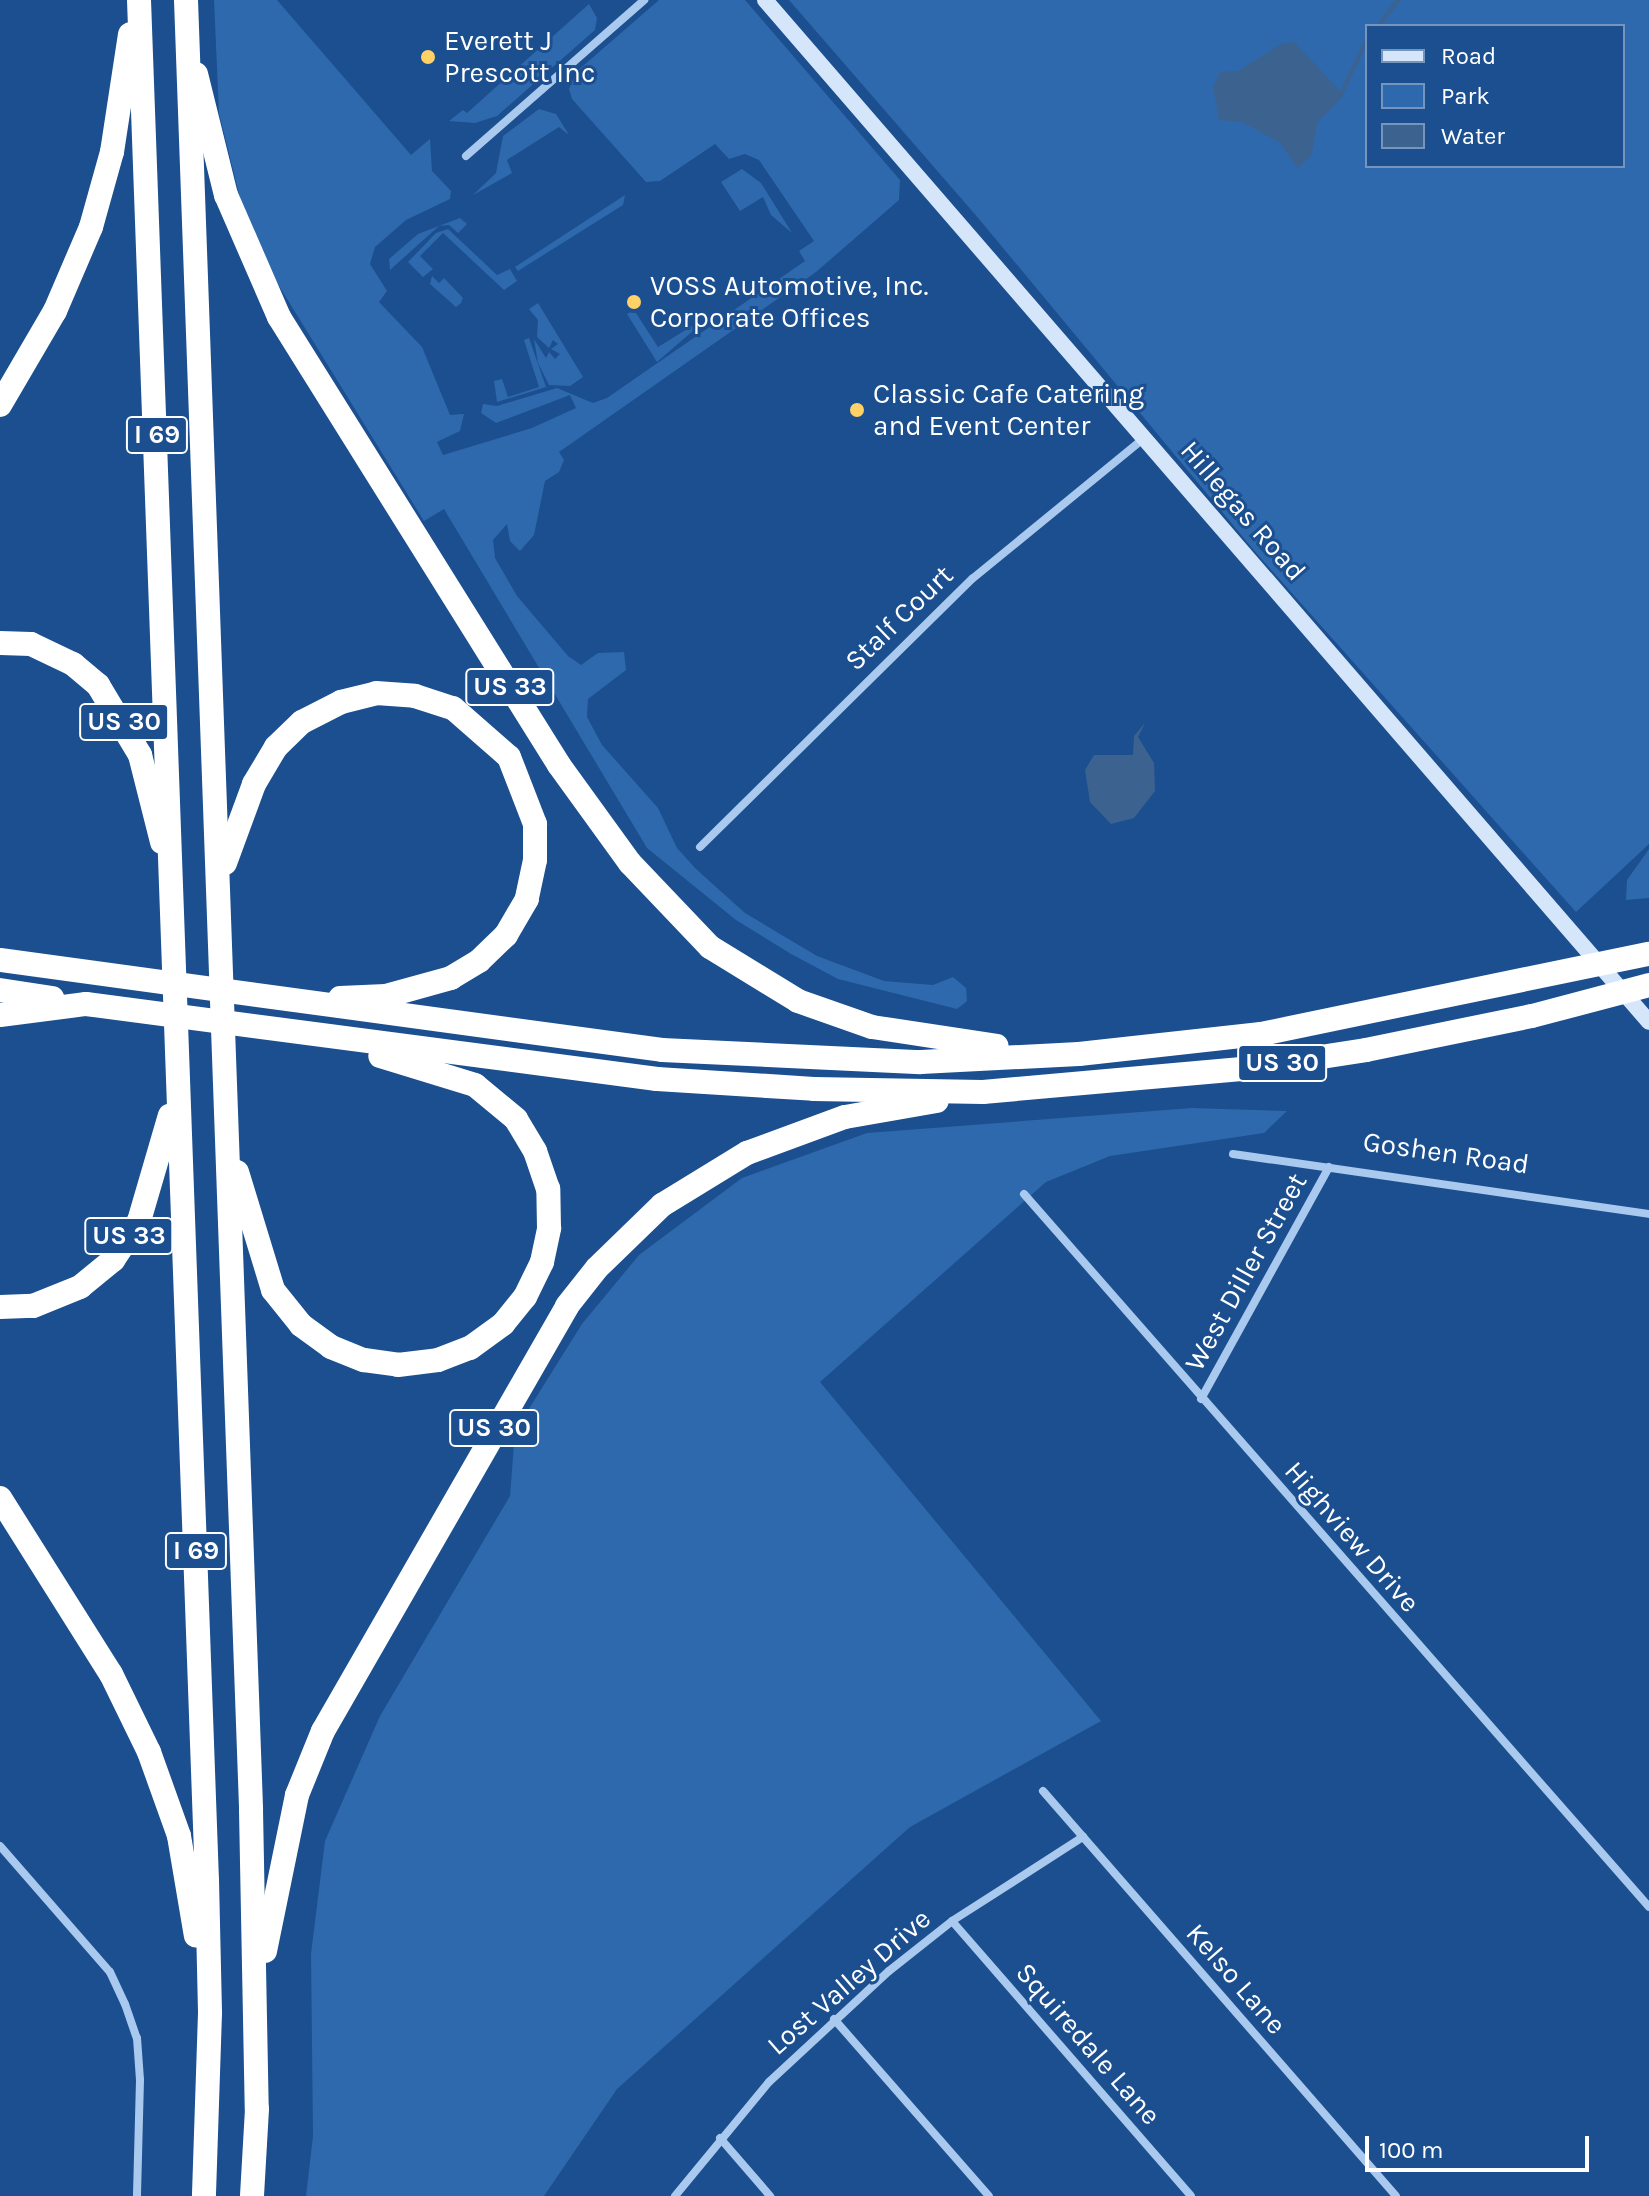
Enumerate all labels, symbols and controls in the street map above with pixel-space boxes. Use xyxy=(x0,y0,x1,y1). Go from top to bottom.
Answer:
place label: Everett J Prescott Inc xyxy=(444,24,595,90)
legend xyxy=(1365,24,1625,168)
text: Road xyxy=(1441,42,1496,70)
marker: Everett J Prescott Inc xyxy=(419,48,437,66)
text: Park xyxy=(1441,82,1490,110)
text: Water xyxy=(1441,122,1505,150)
place label: VOSS Automotive, Inc. Corporate Offices xyxy=(650,269,928,335)
marker: VOSS Automotive, Inc. Corporate Offices xyxy=(625,293,643,311)
place label: Classic Cafe Catering and Event Center xyxy=(873,377,1144,443)
marker: Classic Cafe Catering and Event Center xyxy=(848,401,866,419)
road number: I 69 xyxy=(125,413,189,457)
street label: Hillegas Road xyxy=(1173,434,1313,588)
street label: Stalf Court xyxy=(838,558,960,678)
road number: US 33 xyxy=(464,665,556,709)
road number: US 30 xyxy=(78,700,170,744)
road number: US 30 xyxy=(1236,1041,1328,1085)
street label: Goshen Road xyxy=(1361,1125,1531,1181)
street label: West Diller Street xyxy=(1178,1167,1314,1377)
road number: US 33 xyxy=(83,1214,175,1258)
road number: US 30 xyxy=(448,1406,540,1450)
street label: Highview Drive xyxy=(1277,1455,1427,1619)
road number: I 69 xyxy=(164,1529,228,1573)
street label: Lost Valley Drive xyxy=(760,1902,938,2062)
street label: Kelso Lane xyxy=(1179,1917,1293,2041)
street label: Squiredale Lane xyxy=(1008,1956,1168,2132)
scale bar xyxy=(1369,2120,1593,2170)
text: 100 m xyxy=(1379,2136,1444,2164)

